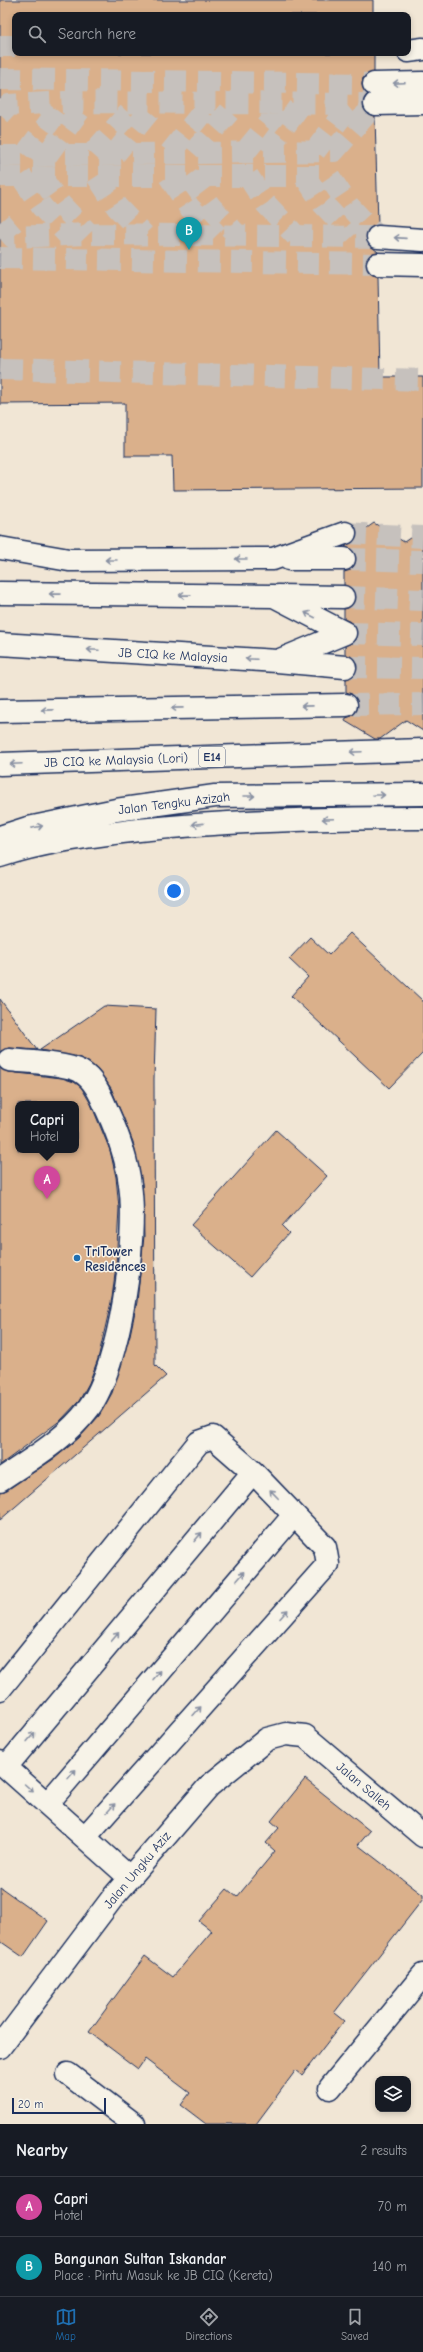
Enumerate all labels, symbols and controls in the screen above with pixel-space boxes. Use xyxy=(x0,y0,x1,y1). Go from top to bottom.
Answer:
search box xyxy=(12,12,411,56)
icon: search xyxy=(26,23,48,45)
text: Search here xyxy=(58,25,136,43)
one-way arrow xyxy=(393,80,406,87)
pin: B xyxy=(176,217,202,250)
one-way arrow xyxy=(394,235,407,242)
one-way arrow xyxy=(235,555,248,563)
one-way arrow xyxy=(105,556,118,564)
one-way arrow xyxy=(49,590,62,598)
one-way arrow xyxy=(179,591,192,599)
one-way arrow xyxy=(305,611,317,618)
street label: JB CIQ ke Malaysia xyxy=(118,645,228,665)
one-way arrow xyxy=(87,646,100,654)
one-way arrow xyxy=(245,656,258,663)
one-way arrow xyxy=(301,702,314,710)
one-way arrow xyxy=(171,704,184,712)
one-way arrow xyxy=(41,706,54,714)
road number: E14 xyxy=(199,747,225,767)
one-way arrow xyxy=(350,748,363,756)
street label: JB CIQ ke Malaysia (Lori) xyxy=(44,750,188,770)
one-way arrow xyxy=(10,760,23,767)
street label: Jalan Tengku Azizah xyxy=(117,789,231,817)
one-way arrow xyxy=(372,791,385,799)
one-way arrow xyxy=(242,792,255,800)
one-way arrow xyxy=(322,815,335,822)
one-way arrow xyxy=(192,820,205,828)
one-way arrow xyxy=(31,822,44,830)
your location xyxy=(164,881,184,901)
popup xyxy=(15,1101,79,1153)
text: Capri xyxy=(30,1111,64,1129)
text: Hotel xyxy=(30,1129,59,1144)
pin: A xyxy=(34,1166,60,1199)
place label: TriTower Residences xyxy=(85,1244,146,1274)
marker: TriTower Residences xyxy=(72,1253,82,1263)
one-way arrow xyxy=(270,1489,279,1499)
one-way arrow xyxy=(193,1532,202,1543)
one-way arrow xyxy=(237,1571,246,1582)
one-way arrow xyxy=(279,1609,288,1619)
one-way arrow xyxy=(110,1632,119,1643)
one-way arrow xyxy=(152,1670,161,1681)
one-way arrow xyxy=(193,1706,202,1716)
one-way arrow xyxy=(27,1732,36,1743)
street label: Jalan Salleh xyxy=(334,1759,394,1813)
one-way arrow xyxy=(68,1769,77,1779)
one-way arrow xyxy=(24,1783,34,1792)
one-way arrow xyxy=(106,1804,115,1814)
street label: Jalan Ungku Aziz xyxy=(100,1828,174,1912)
map controls xyxy=(375,2076,411,2112)
button: layers xyxy=(375,2076,411,2112)
scale bar xyxy=(12,2096,106,2115)
text: 20 m xyxy=(18,2098,43,2111)
text: Nearby xyxy=(16,2141,67,2160)
text: 2 results xyxy=(360,2143,407,2158)
text: Capri xyxy=(54,2190,88,2208)
text: A xyxy=(25,2199,33,2214)
text: 70 m xyxy=(378,2199,407,2214)
text: Hotel xyxy=(54,2208,83,2223)
text: Bangunan Sultan Iskandar xyxy=(54,2250,226,2268)
text: B xyxy=(25,2259,33,2274)
text: 140 m xyxy=(373,2259,407,2274)
text: Place · Pintu Masuk ke JB CIQ (Kereta) xyxy=(54,2268,273,2283)
tab: Map xyxy=(55,2306,77,2343)
tab: Directions xyxy=(186,2306,232,2343)
tab: Saved xyxy=(341,2306,368,2343)

